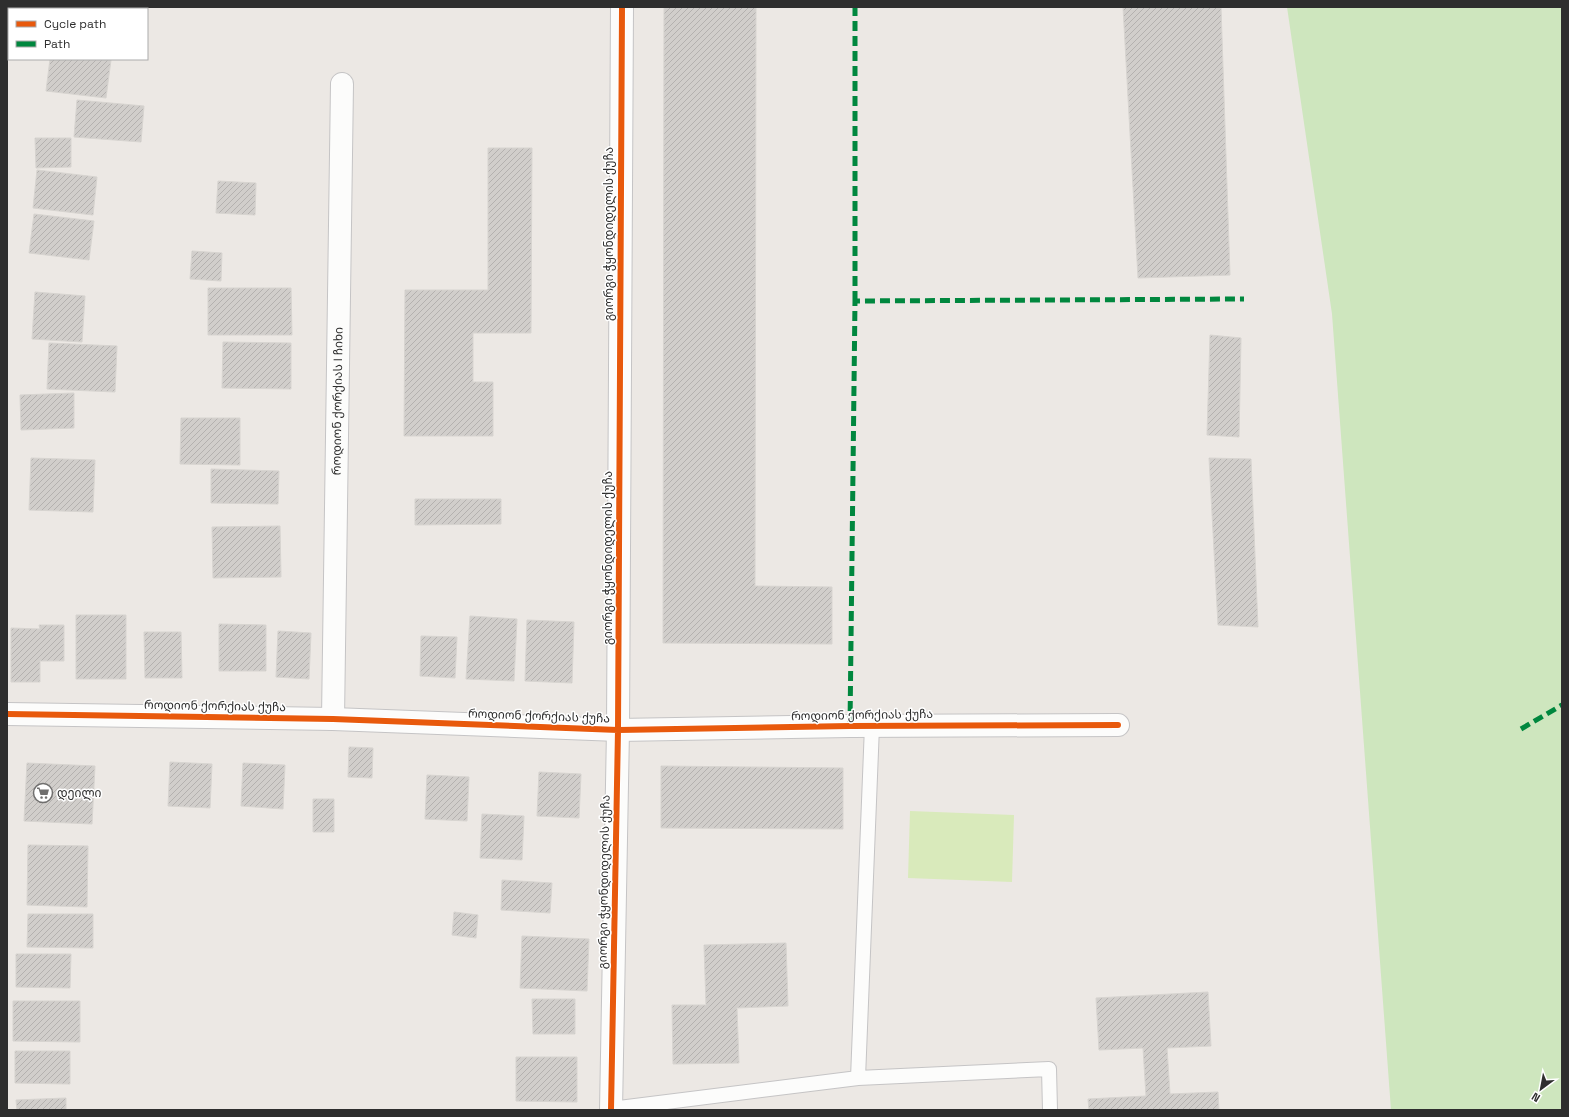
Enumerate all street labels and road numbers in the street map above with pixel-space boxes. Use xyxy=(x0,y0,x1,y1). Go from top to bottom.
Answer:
street label: გიორგი ჭყონდიდელის ქუჩა xyxy=(601,147,617,321)
street label: როდიონ ქორქიას I ჩიხი xyxy=(328,327,347,475)
street label: გიორგი ჭყონდიდელის ქუჩა xyxy=(600,471,616,645)
street label: როდიონ ქორქიას ქუჩა xyxy=(144,697,286,715)
street label: როდიონ ქორქიას ქუჩა xyxy=(468,706,610,726)
street label: როდიონ ქორქიას ქუჩა xyxy=(791,706,933,724)
street label: გიორგი ჭყონდიდელის ქუჩა xyxy=(594,795,614,969)

